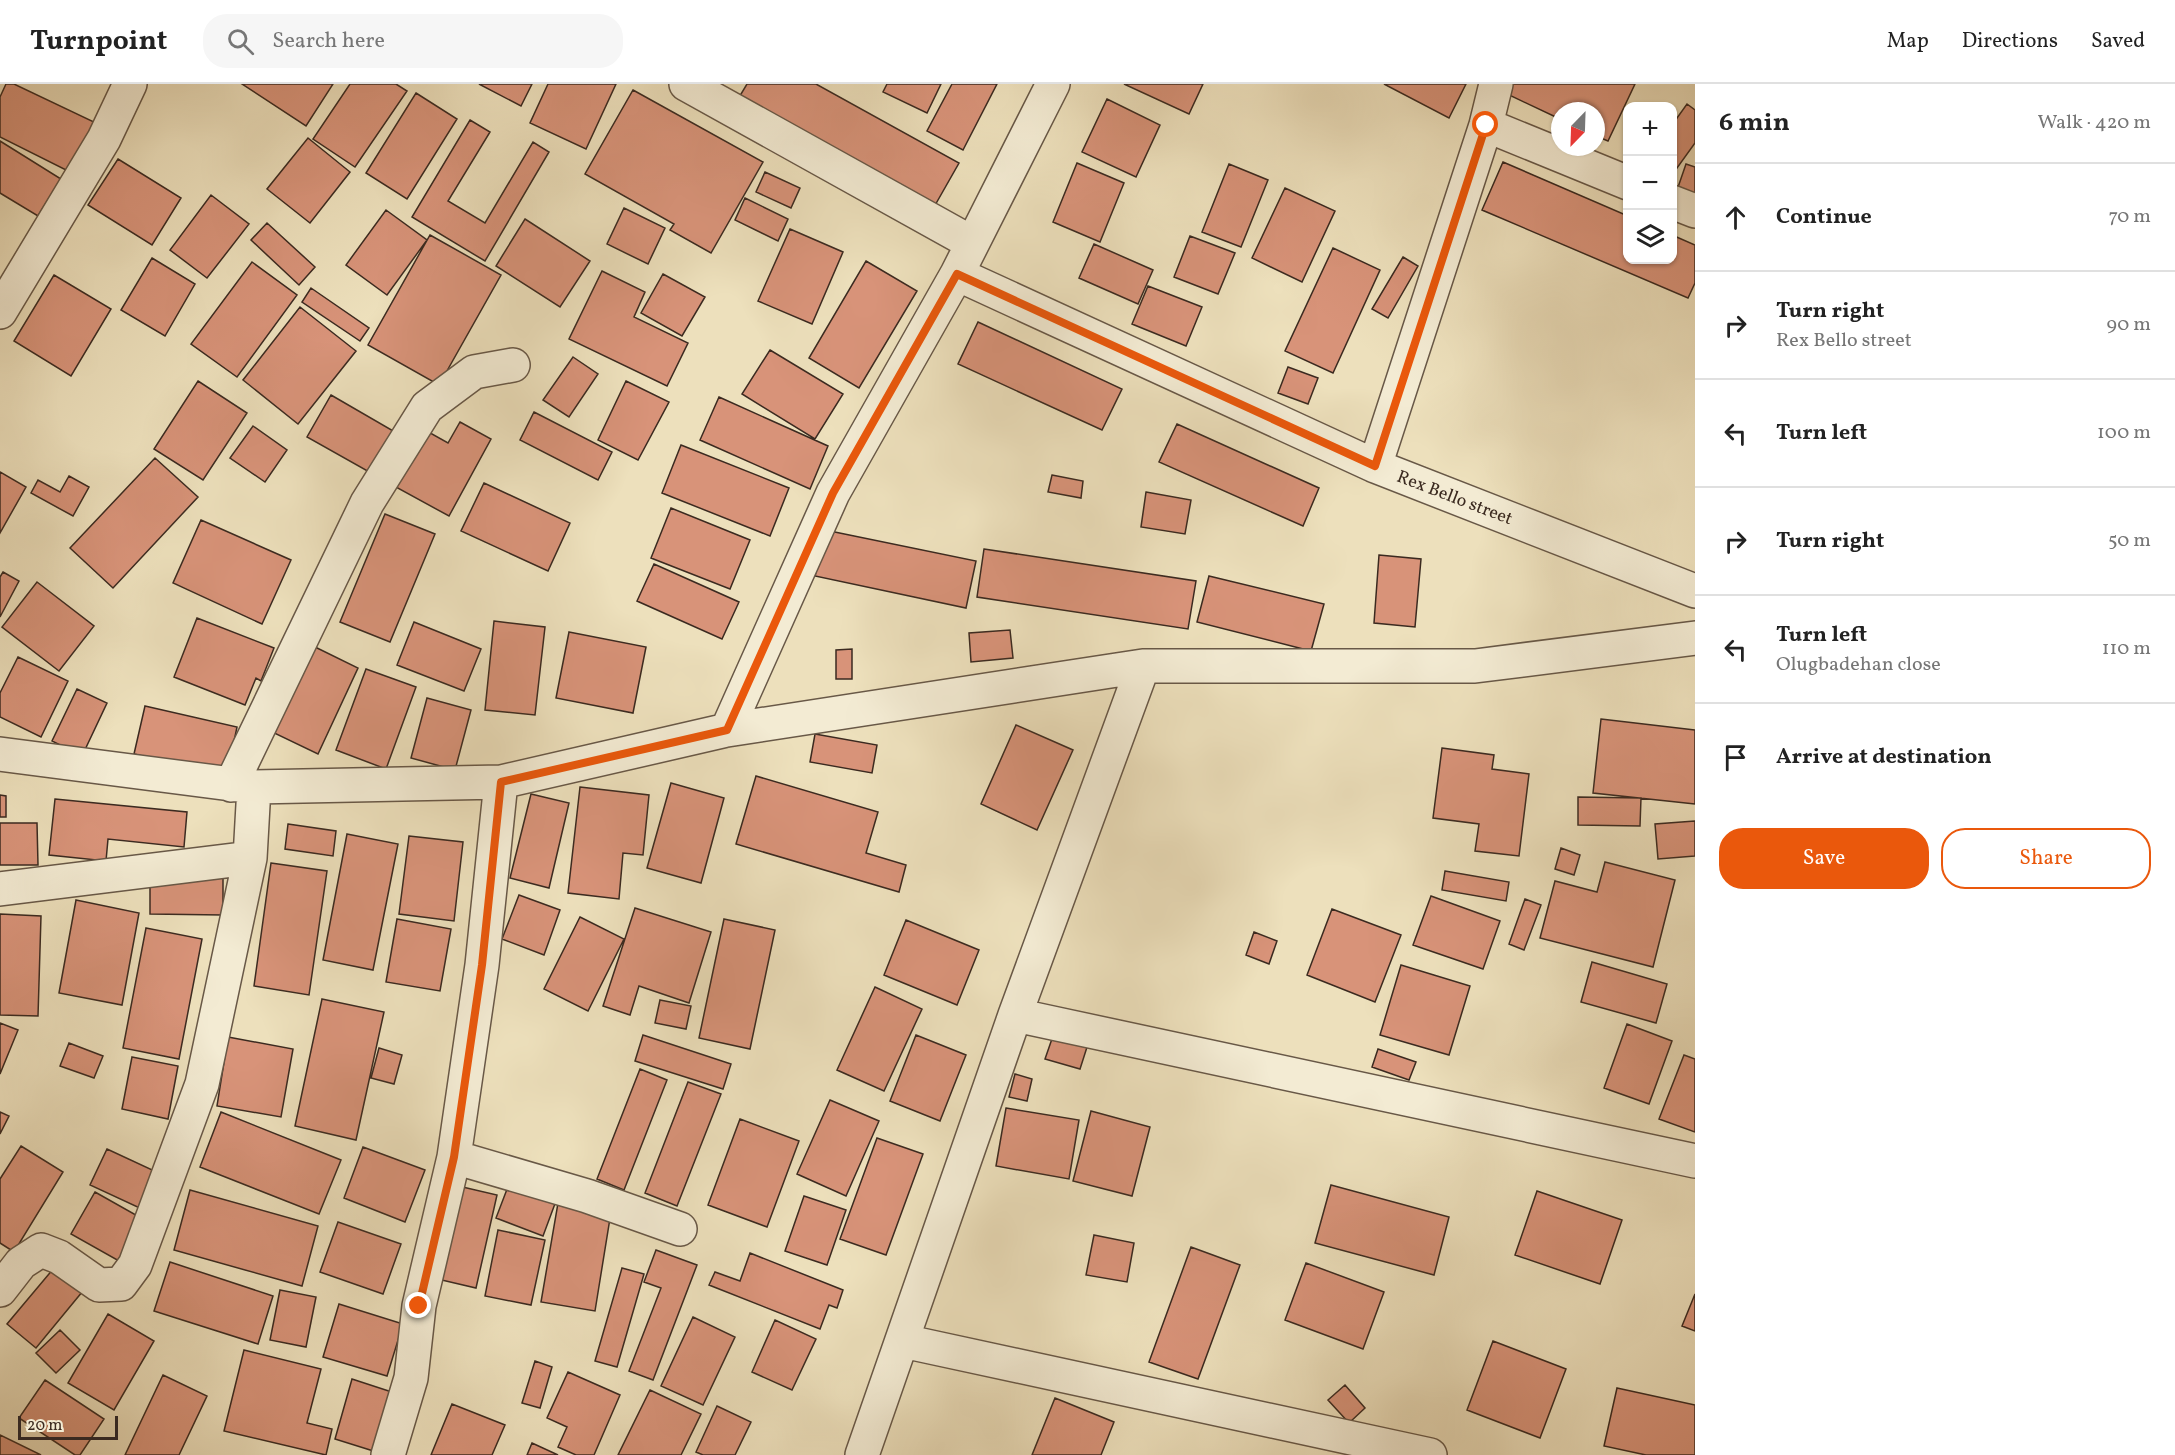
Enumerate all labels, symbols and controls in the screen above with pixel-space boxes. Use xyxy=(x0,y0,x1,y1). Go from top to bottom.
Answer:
search box xyxy=(203,14,623,68)
text: Turnpoint xyxy=(30,22,167,61)
icon: search xyxy=(224,25,257,58)
text: Search here xyxy=(272,26,385,57)
text: Map xyxy=(1887,27,1929,56)
text: Directions xyxy=(1962,27,2058,56)
text: Saved xyxy=(2091,27,2145,56)
north arrow xyxy=(1551,102,1605,156)
map controls xyxy=(1623,102,1677,264)
button: + xyxy=(1623,102,1677,156)
text: 6 min xyxy=(1719,105,1790,141)
text: Walk · 420 m xyxy=(2037,109,2151,137)
route start xyxy=(1472,111,1498,137)
button: − xyxy=(1623,156,1677,210)
icon: ahead xyxy=(1719,201,1752,234)
text: Continue xyxy=(1776,202,1872,233)
text: 70 m xyxy=(2108,203,2151,231)
button: layers xyxy=(1623,210,1677,264)
text: Turn right xyxy=(1776,296,1884,327)
icon: right xyxy=(1719,309,1752,342)
text: 90 m xyxy=(2107,311,2151,339)
text: Rex Bello street xyxy=(1776,327,1912,355)
icon: left xyxy=(1719,417,1752,450)
text: Turn left xyxy=(1776,418,1867,449)
text: 100 m xyxy=(2097,419,2151,447)
street label: Rex Bello street xyxy=(1393,465,1516,532)
icon: right xyxy=(1719,525,1752,558)
text: Turn right xyxy=(1776,526,1884,557)
text: 50 m xyxy=(2108,527,2151,555)
text: Turn left xyxy=(1776,620,1867,651)
icon: left xyxy=(1719,633,1752,666)
text: 110 m xyxy=(2102,635,2151,663)
text: Olugbadehan close xyxy=(1776,651,1941,679)
icon: arrive xyxy=(1719,741,1752,774)
text: Arrive at destination xyxy=(1776,742,1992,773)
button: Save xyxy=(1719,828,1929,889)
button: Share xyxy=(1941,828,2151,889)
route end xyxy=(405,1292,431,1318)
scale bar xyxy=(18,1413,118,1440)
text: 20 m xyxy=(27,1415,62,1437)

